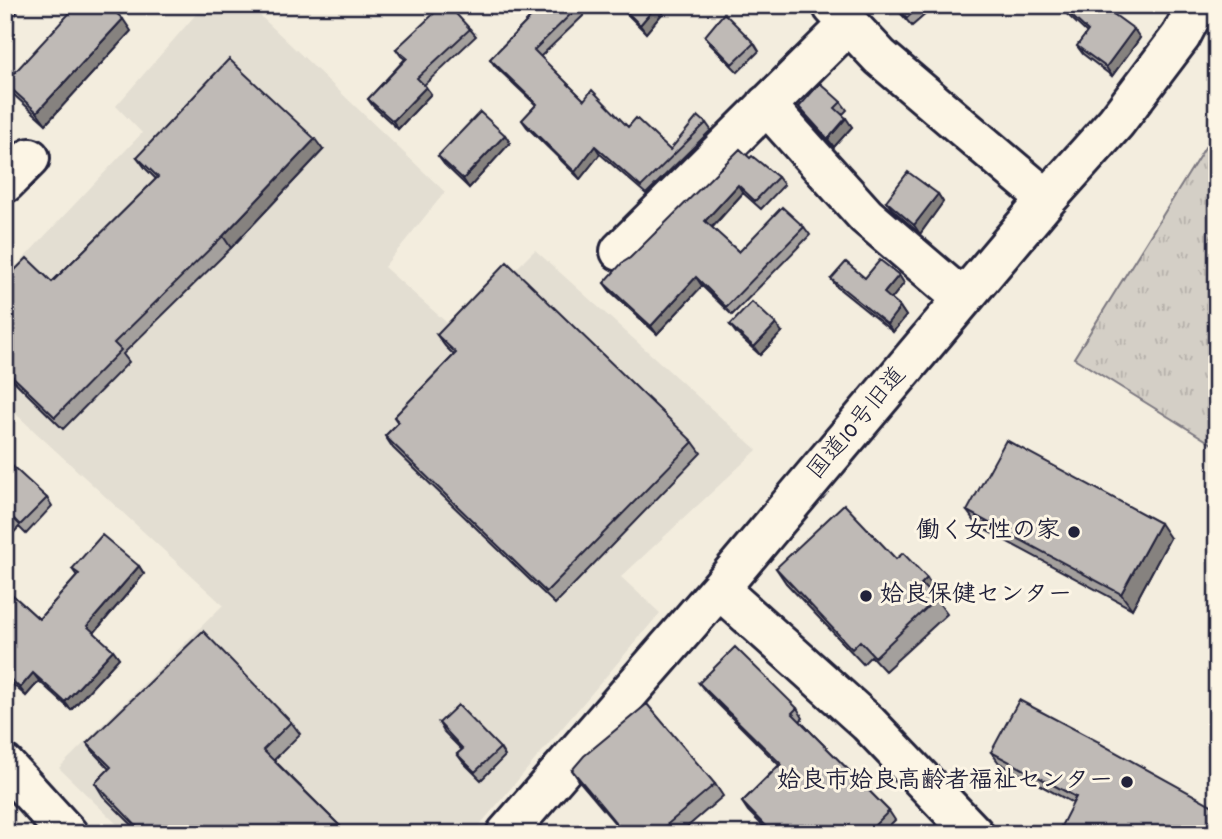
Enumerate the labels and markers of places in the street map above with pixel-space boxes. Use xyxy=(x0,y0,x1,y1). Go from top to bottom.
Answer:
place label: 働く女性の家 xyxy=(916,515,1060,549)
marker: 働く女性の家 xyxy=(1066,524,1082,540)
place label: 姶良保健センター xyxy=(880,579,1072,613)
marker: 姶良保健センター xyxy=(858,588,874,604)
place label: 姶良市姶良高齢者福祉センター xyxy=(777,765,1113,799)
marker: 姶良市姶良高齢者福祉センター xyxy=(1119,774,1135,790)

